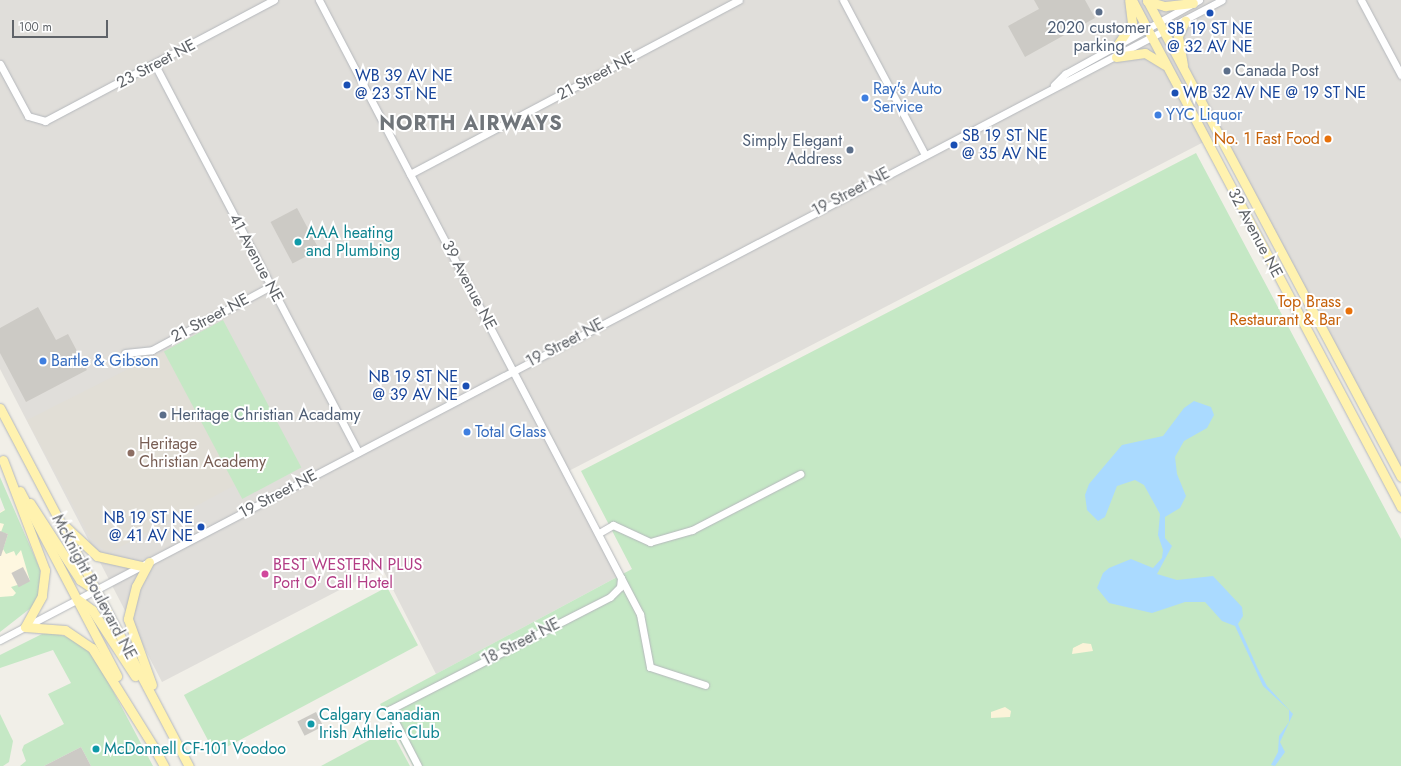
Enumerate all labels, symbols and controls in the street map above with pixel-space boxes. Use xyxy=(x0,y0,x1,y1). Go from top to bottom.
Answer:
marker: 2020 customer parking xyxy=(1094,7,1104,17)
marker: SB 19 ST NE @ 32 AV NE xyxy=(1205,8,1215,18)
scale bar xyxy=(14,12,110,38)
text: 100 m xyxy=(19,18,52,36)
place label: 2020 customer parking xyxy=(1047,18,1151,56)
place label: SB 19 ST NE @ 32 AV NE xyxy=(1167,19,1253,57)
street label: 23 Street NE xyxy=(113,35,199,93)
street label: 21 Street NE xyxy=(554,48,638,104)
place label: Canada Post xyxy=(1235,61,1319,81)
place label: WB 39 AV NE @ 23 ST NE xyxy=(355,66,453,104)
marker: Canada Post xyxy=(1222,66,1232,76)
place label: Ray's Auto Service xyxy=(873,79,942,117)
marker: WB 39 AV NE @ 23 ST NE xyxy=(342,80,352,90)
place label: WB 32 AV NE @ 19 ST NE xyxy=(1183,83,1366,103)
marker: WB 32 AV NE @ 19 ST NE xyxy=(1170,88,1180,98)
marker: Ray's Auto Service xyxy=(860,93,870,103)
place label: YYC Liquor xyxy=(1166,105,1242,125)
marker: YYC Liquor xyxy=(1153,110,1163,120)
district label: NORTH AIRWAYS xyxy=(379,111,563,135)
place label: SB 19 ST NE @ 35 AV NE xyxy=(962,126,1048,164)
place label: No. 1 Fast Food xyxy=(1214,129,1320,149)
place label: Simply Elegant Address xyxy=(742,131,842,169)
marker: No. 1 Fast Food xyxy=(1323,134,1333,144)
marker: SB 19 ST NE @ 35 AV NE xyxy=(949,140,959,150)
marker: Simply Elegant Address xyxy=(845,145,855,155)
street label: 19 Street NE xyxy=(809,163,893,221)
street label: 32 Avenue NE xyxy=(1223,185,1287,281)
street label: 41 Avenue NE xyxy=(225,211,287,305)
place label: AAA heating and Plumbing xyxy=(306,223,400,261)
marker: AAA heating and Plumbing xyxy=(293,237,303,247)
street label: 39 Avenue NE xyxy=(437,237,501,333)
street label: 21 Street NE xyxy=(168,290,252,346)
place label: Top Brass Restaurant & Bar xyxy=(1229,292,1341,330)
marker: Top Brass Restaurant & Bar xyxy=(1344,306,1354,316)
street label: 19 Street NE xyxy=(523,314,607,372)
place label: Bartle & Gibson xyxy=(51,351,159,371)
marker: Bartle & Gibson xyxy=(38,356,48,366)
place label: NB 19 ST NE @ 39 AV NE xyxy=(368,367,458,405)
marker: NB 19 ST NE @ 39 AV NE xyxy=(461,381,471,391)
place label: Heritage Christian Acadamy xyxy=(171,405,361,425)
marker: Heritage Christian Acadamy xyxy=(158,410,168,420)
place label: Total Glass xyxy=(475,422,546,442)
marker: Total Glass xyxy=(462,427,472,437)
place label: Heritage Christian Academy xyxy=(139,434,266,472)
marker: Heritage Christian Academy xyxy=(126,448,136,458)
street label: 19 Street NE xyxy=(236,465,320,523)
place label: NB 19 ST NE @ 41 AV NE xyxy=(103,508,193,546)
street label: McKnight Boulevard NE xyxy=(48,511,140,663)
marker: NB 19 ST NE @ 41 AV NE xyxy=(196,522,206,532)
place label: BEST WESTERN PLUS Port O' Call Hotel xyxy=(273,555,422,593)
marker: BEST WESTERN PLUS Port O' Call Hotel xyxy=(260,569,270,579)
street label: 18 Street NE xyxy=(479,614,563,670)
place label: Calgary Canadian Irish Athletic Club xyxy=(319,705,440,743)
marker: Calgary Canadian Irish Athletic Club xyxy=(306,719,316,729)
place label: McDonnell CF-101 Voodoo xyxy=(104,739,286,759)
marker: McDonnell CF-101 Voodoo xyxy=(91,744,101,754)

